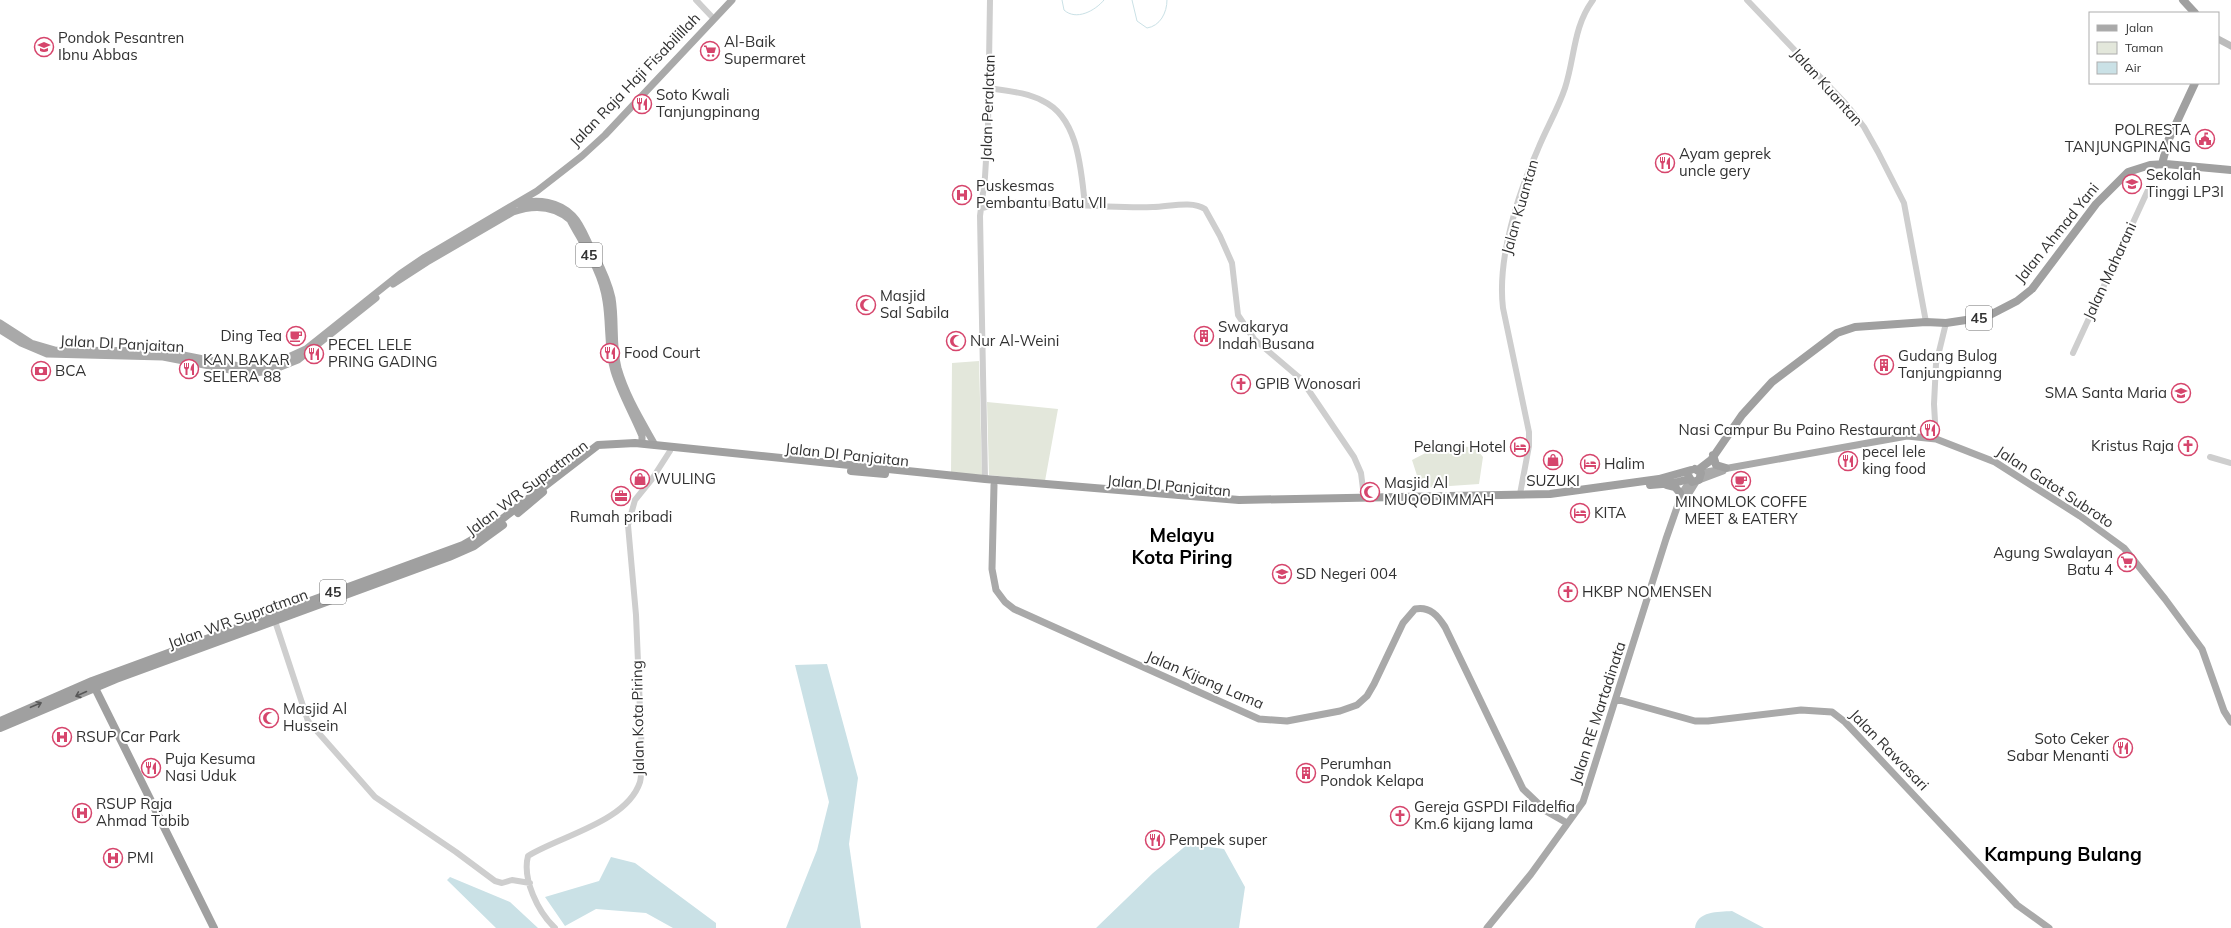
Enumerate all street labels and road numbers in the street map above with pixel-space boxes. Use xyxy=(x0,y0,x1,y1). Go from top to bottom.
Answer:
street label: Jalan Raja Haji Fisabilillah xyxy=(565,8,704,151)
street label: Jalan Kuantan xyxy=(1788,44,1867,129)
street label: Jalan Peralatan xyxy=(976,54,999,162)
street label: Jalan Kuantan xyxy=(1497,157,1542,257)
street label: Jalan Ahmad Yani xyxy=(2010,179,2103,287)
street label: Jalan Maharani xyxy=(2079,219,2140,323)
road number: 45 xyxy=(576,243,602,267)
road number: 45 xyxy=(1966,306,1992,330)
street label: Jalan DI Panjaitan xyxy=(59,331,185,356)
street label: Jalan WR Supratman xyxy=(462,436,591,540)
street label: Jalan DI Panjaitan xyxy=(784,439,910,470)
street label: Jalan Gatot Subroto xyxy=(1993,441,2118,532)
street label: Jalan DI Panjaitan xyxy=(1106,471,1232,500)
road number: 45 xyxy=(320,580,346,604)
street label: Jalan WR Supratman xyxy=(165,584,311,653)
street label: Jalan RE Martadinata xyxy=(1565,639,1630,787)
street label: Jalan Kijang Lama xyxy=(1144,646,1267,713)
street label: Jalan Kota Piring xyxy=(627,660,648,776)
street label: Jalan Rawasari xyxy=(1846,705,1933,794)

